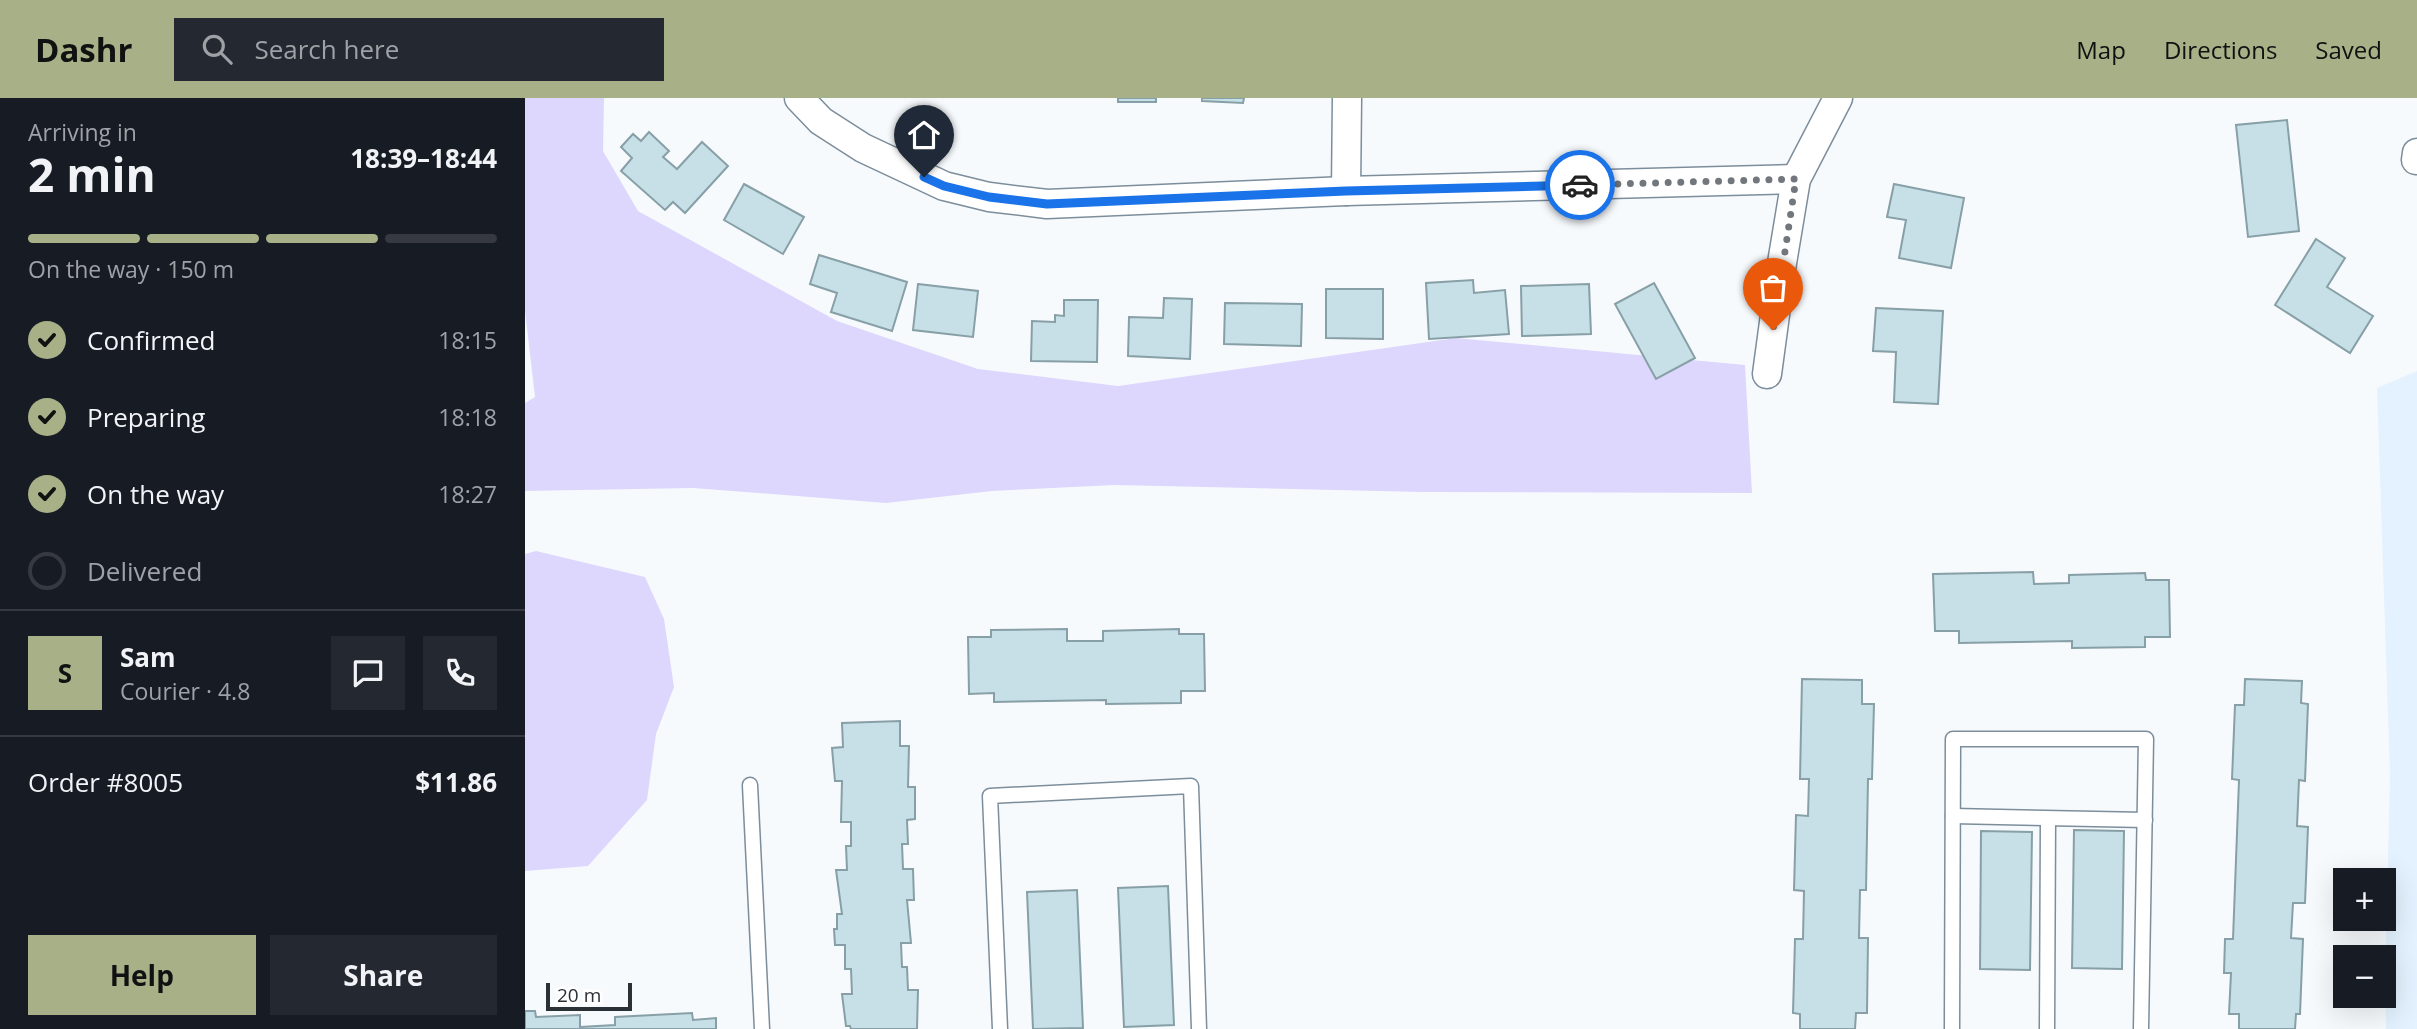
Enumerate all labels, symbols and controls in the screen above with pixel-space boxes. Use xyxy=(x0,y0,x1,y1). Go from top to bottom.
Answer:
search box xyxy=(174,18,664,81)
text: Dashr xyxy=(35,27,132,72)
icon: search xyxy=(198,30,236,68)
text: Search here xyxy=(254,31,399,67)
text: Map xyxy=(2076,33,2126,66)
text: Directions xyxy=(2164,33,2277,66)
text: Saved xyxy=(2315,33,2382,66)
pin xyxy=(894,105,954,177)
text: Arriving in xyxy=(28,116,137,148)
icon: home xyxy=(905,116,943,154)
text: 18:39–18:44 xyxy=(350,140,497,176)
text: 2 min xyxy=(28,143,156,205)
courier xyxy=(1545,150,1615,220)
icon: car xyxy=(1561,166,1599,204)
text: On the way · 150 m xyxy=(28,253,234,285)
pin xyxy=(1743,258,1803,330)
icon: bag xyxy=(1754,269,1792,307)
icon: check xyxy=(28,321,66,359)
text: Confirmed xyxy=(87,322,215,358)
text: 18:15 xyxy=(438,324,497,356)
icon: check xyxy=(28,398,66,436)
text: Preparing xyxy=(87,399,205,435)
text: 18:18 xyxy=(438,401,497,433)
icon: check xyxy=(28,475,66,513)
text: On the way xyxy=(87,476,224,512)
text: 18:27 xyxy=(438,478,497,510)
text: Delivered xyxy=(87,553,202,589)
button: chat xyxy=(331,636,405,710)
button: phone xyxy=(423,636,497,710)
text: Sam xyxy=(120,639,176,675)
text: S xyxy=(58,655,72,691)
text: Courier · 4.8 xyxy=(120,675,250,707)
text: Order #8005 xyxy=(28,764,183,800)
text: $11.86 xyxy=(415,764,497,800)
map controls xyxy=(2333,868,2396,1008)
button: + xyxy=(2333,868,2396,931)
button: Help xyxy=(28,935,256,1015)
button: Share xyxy=(270,935,497,1015)
button: − xyxy=(2333,945,2396,1008)
scale bar xyxy=(546,980,632,1012)
text: 20 m xyxy=(557,982,601,1008)

